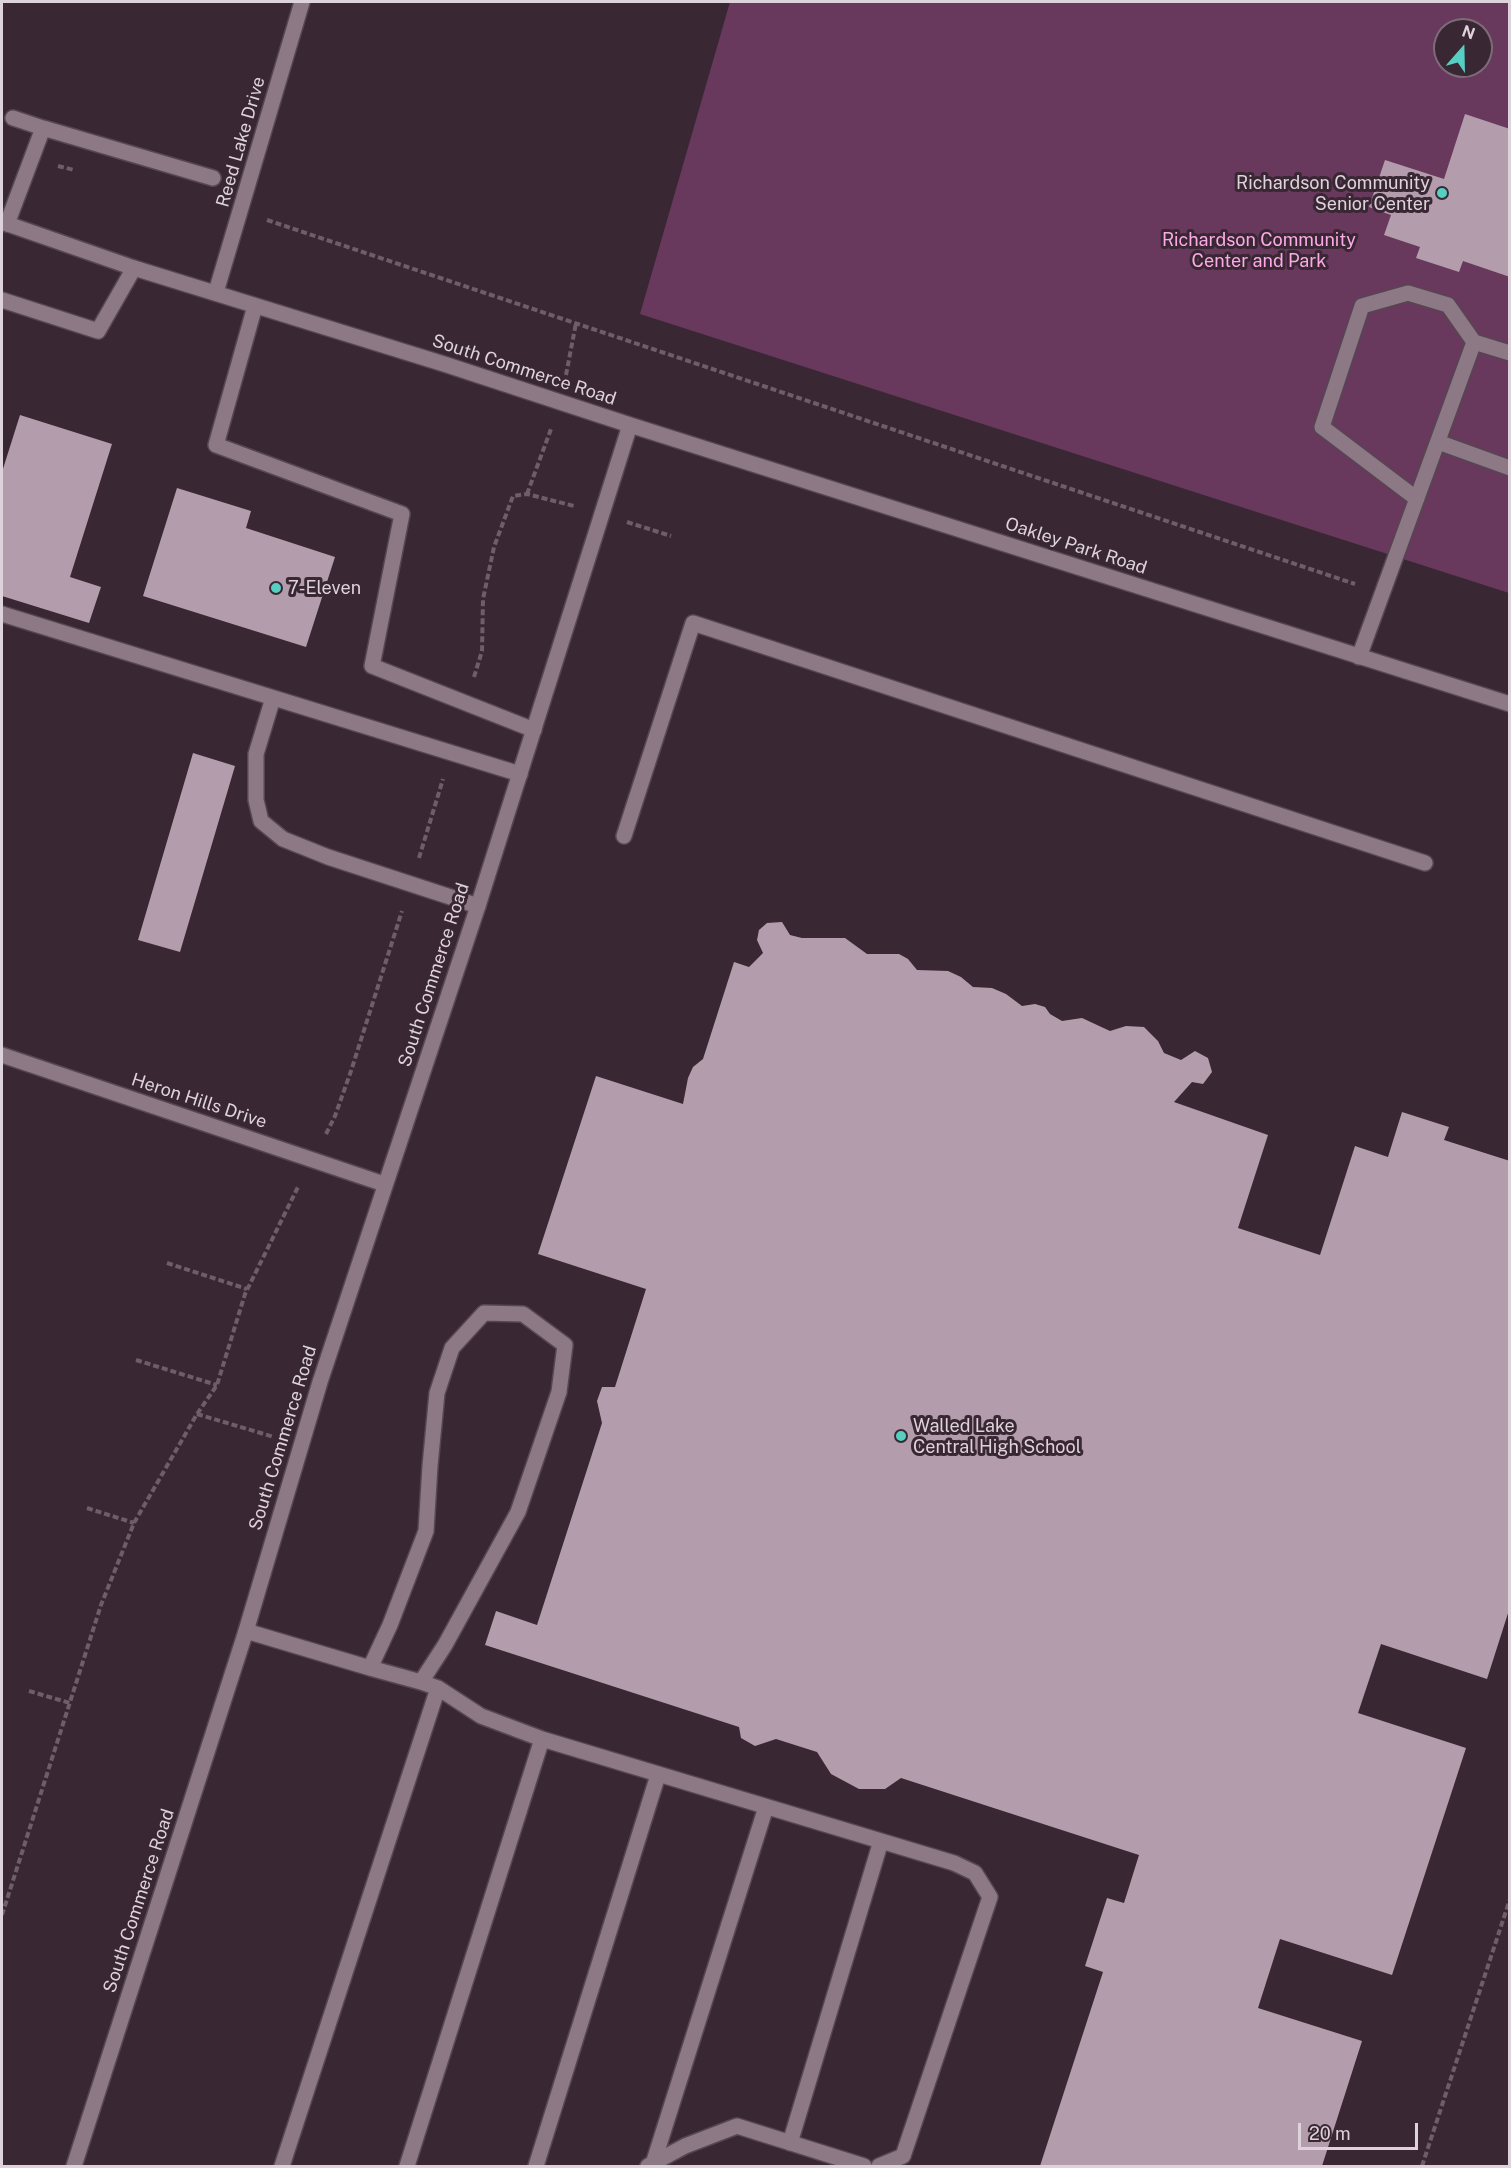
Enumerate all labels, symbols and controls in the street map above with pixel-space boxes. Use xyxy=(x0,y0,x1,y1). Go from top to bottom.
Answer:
north arrow xyxy=(1433,18,1493,78)
text: N xyxy=(1460,21,1478,44)
street label: Reed Lake Drive xyxy=(212,74,270,210)
place label: Richardson Community Senior Center xyxy=(1236,172,1430,214)
marker: Richardson Community Senior Center xyxy=(1435,186,1449,200)
park label: Richardson Community Center and Park xyxy=(1162,229,1356,272)
street label: South Commerce Road xyxy=(429,330,619,410)
street label: Oakley Park Road xyxy=(1002,513,1150,579)
place label: 7-Eleven xyxy=(288,577,361,599)
marker: 7-Eleven xyxy=(269,581,283,595)
street label: South Commerce Road xyxy=(394,880,474,1070)
street label: Heron Hills Drive xyxy=(129,1069,269,1133)
street label: South Commerce Road xyxy=(245,1343,321,1533)
place label: Walled Lake Central High School xyxy=(913,1415,1081,1458)
marker: Walled Lake Central High School xyxy=(894,1429,908,1443)
street label: South Commerce Road xyxy=(99,1806,179,1996)
scale bar xyxy=(1301,2111,1421,2149)
text: 20 m xyxy=(1309,2123,1351,2144)

